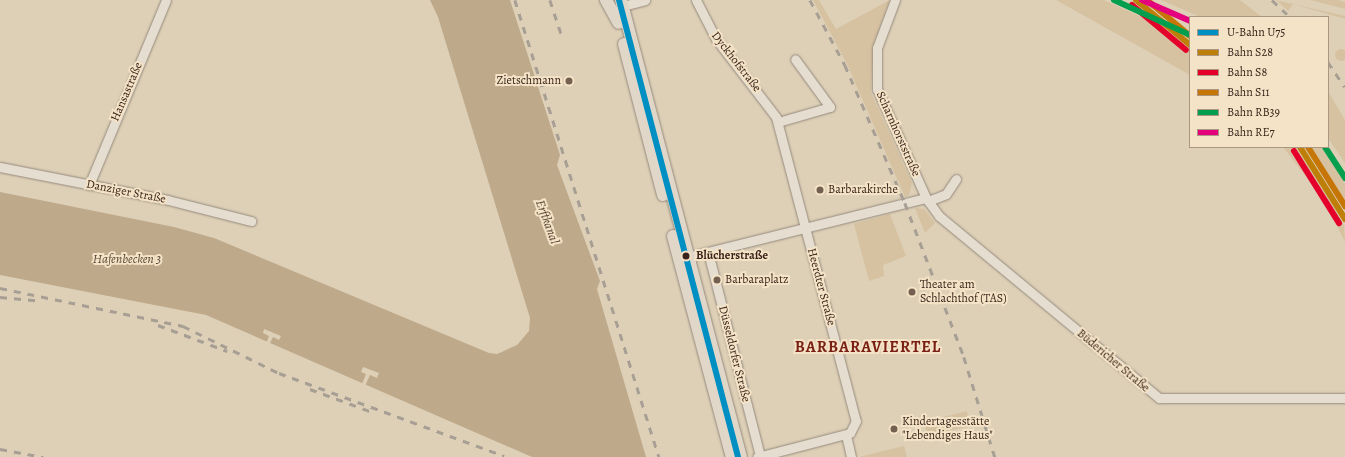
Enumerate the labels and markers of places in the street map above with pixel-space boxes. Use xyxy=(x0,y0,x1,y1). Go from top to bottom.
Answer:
place label: Zietschmann xyxy=(496,74,561,88)
marker: Zietschmann xyxy=(564,76,574,86)
place label: Barbarakirche xyxy=(828,183,898,197)
marker: Barbarakirche xyxy=(815,185,825,195)
marker: Blücherstraße xyxy=(679,249,693,263)
place label: Blücherstraße xyxy=(696,249,768,263)
place label: Barbaraplatz xyxy=(725,273,788,287)
marker: Barbaraplatz xyxy=(712,275,722,285)
place label: Theater am Schlachthof (TAS) xyxy=(920,278,1007,306)
marker: Theater am Schlachthof (TAS) xyxy=(907,287,917,297)
place label: Kindertagesstätte "Lebendiges Haus" xyxy=(902,415,993,443)
marker: Kindertagesstätte "Lebendiges Haus" xyxy=(889,424,899,434)

